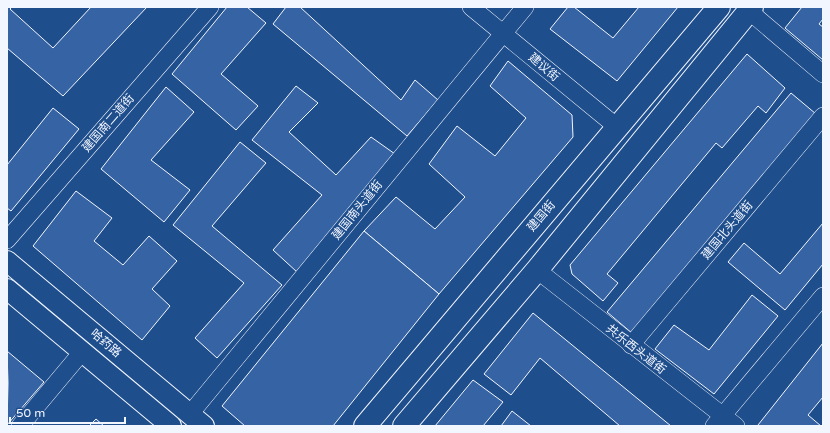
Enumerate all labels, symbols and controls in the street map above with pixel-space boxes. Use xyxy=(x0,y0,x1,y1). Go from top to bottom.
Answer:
street label: 建议街 xyxy=(526,50,562,84)
street label: 建国南二道街 xyxy=(79,91,137,155)
street label: 建国南头道街 xyxy=(329,178,385,242)
street label: 建国街 xyxy=(524,198,558,234)
street label: 建国北头道街 xyxy=(698,198,756,262)
street label: 共乐西头道街 xyxy=(603,321,669,377)
street label: 哈药路 xyxy=(88,326,124,360)
scale bar xyxy=(10,399,125,425)
text: 50 m xyxy=(16,406,45,420)

